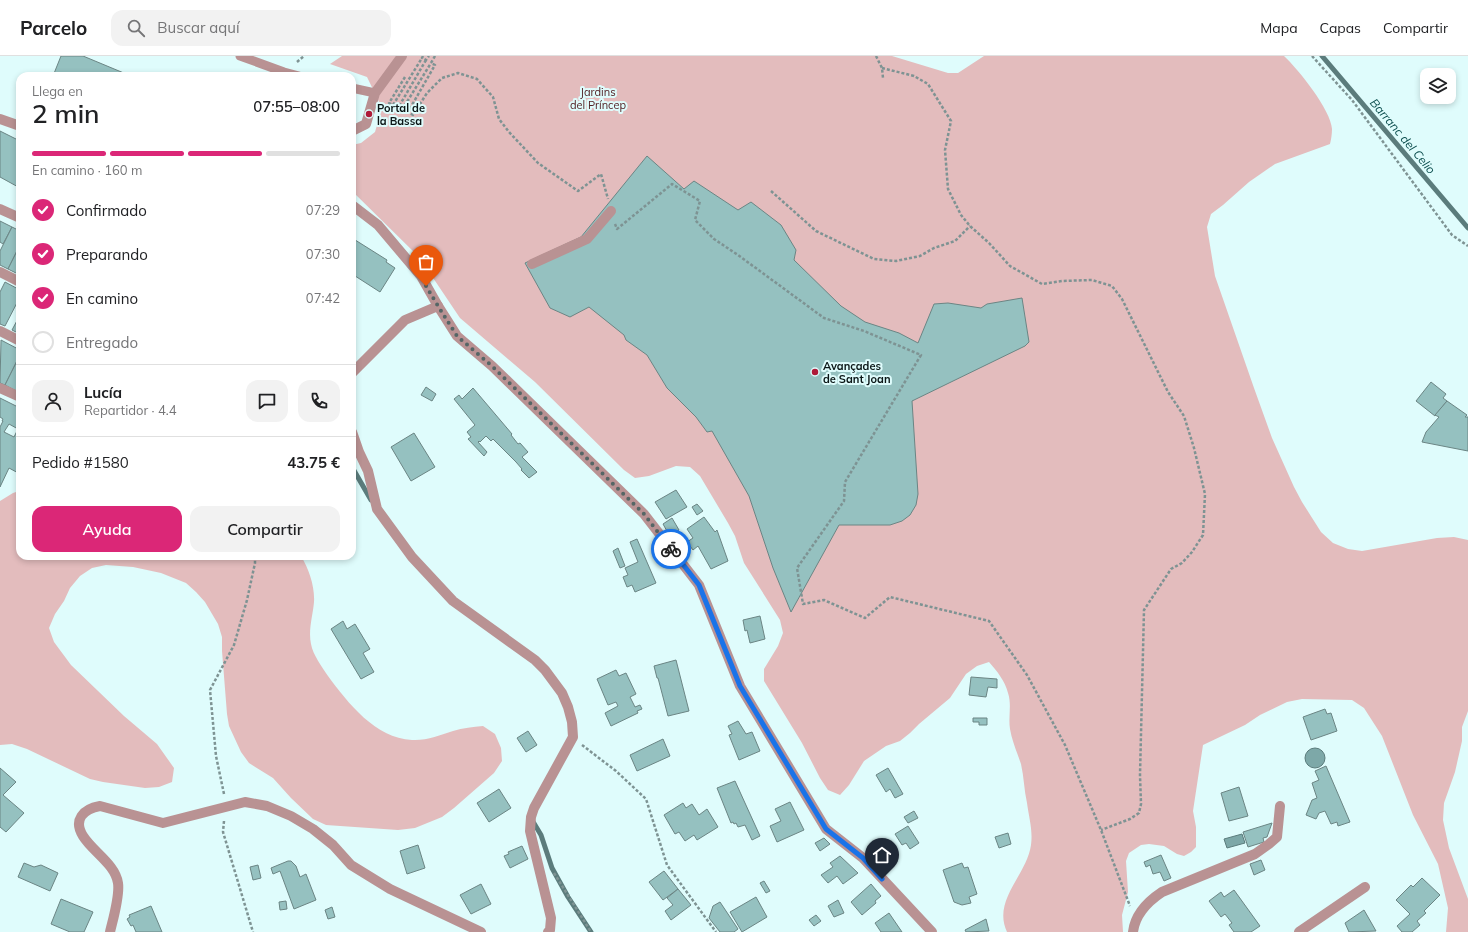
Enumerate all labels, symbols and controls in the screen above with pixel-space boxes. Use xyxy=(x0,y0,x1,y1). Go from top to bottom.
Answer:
search box xyxy=(111,10,391,46)
text: Parcelo xyxy=(20,16,87,40)
icon: search xyxy=(125,17,147,39)
text: Buscar aquí xyxy=(157,18,240,37)
text: Mapa xyxy=(1260,19,1298,37)
text: Capas xyxy=(1320,19,1361,37)
text: Compartir xyxy=(1383,19,1448,37)
map controls xyxy=(1420,68,1456,104)
button: layers xyxy=(1420,68,1456,104)
text: Llega en xyxy=(32,83,83,99)
park label: Jardins del Príncep xyxy=(570,85,626,112)
water label: Barranc del Celio xyxy=(1367,95,1439,177)
text: 2 min xyxy=(32,97,100,130)
text: 07:55–08:00 xyxy=(253,97,340,116)
place label: Portal de la Bassa xyxy=(377,101,425,128)
marker: Portal de la Bassa xyxy=(364,109,374,119)
text: En camino · 160 m xyxy=(32,162,142,178)
icon: check xyxy=(32,199,54,221)
text: Confirmado xyxy=(66,201,147,220)
text: 07:29 xyxy=(306,202,340,218)
icon: check xyxy=(32,243,54,265)
text: Preparando xyxy=(66,245,148,264)
pin xyxy=(409,245,443,286)
text: 07:30 xyxy=(306,246,340,262)
icon: bag xyxy=(415,251,437,273)
icon: check xyxy=(32,287,54,309)
text: En camino xyxy=(66,289,138,308)
text: 07:42 xyxy=(306,290,340,306)
text: Entregado xyxy=(66,333,138,352)
place label: Avançades de Sant Joan xyxy=(823,359,891,386)
marker: Avançades de Sant Joan xyxy=(810,367,820,377)
button: person xyxy=(32,380,74,422)
button: chat xyxy=(246,380,288,422)
button: phone xyxy=(298,380,340,422)
text: Lucía xyxy=(84,383,122,402)
text: Repartidor · 4.4 xyxy=(84,402,177,418)
text: Pedido #1580 xyxy=(32,453,129,472)
text: 43.75 € xyxy=(287,453,340,472)
button: Ayuda xyxy=(32,506,182,552)
button: Compartir xyxy=(190,506,340,552)
courier xyxy=(651,529,691,569)
icon: bike xyxy=(660,538,682,560)
pin xyxy=(865,838,899,879)
icon: home xyxy=(871,844,893,866)

